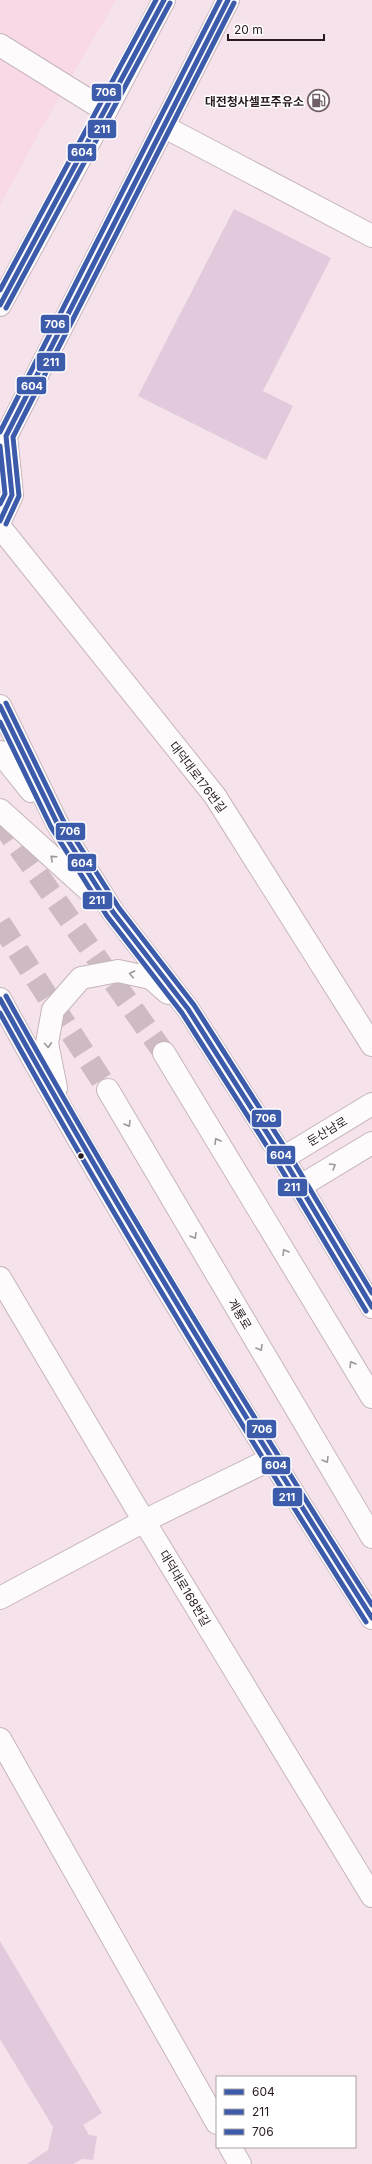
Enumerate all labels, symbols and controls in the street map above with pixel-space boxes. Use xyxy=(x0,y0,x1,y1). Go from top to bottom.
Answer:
scale bar xyxy=(228,16,324,42)
text: 20 m xyxy=(234,22,263,37)
line badge: 706 xyxy=(91,83,122,102)
text: 706 xyxy=(96,85,116,99)
fuel station icon: 대전청사셀프주유소 xyxy=(306,88,332,114)
place label: 대전청사셀프주유소 xyxy=(205,94,304,109)
line badge: 211 xyxy=(87,119,117,139)
text: 211 xyxy=(94,122,110,136)
line badge: 604 xyxy=(67,143,97,162)
text: 604 xyxy=(71,145,93,159)
line badge: 706 xyxy=(40,314,70,334)
text: 706 xyxy=(45,317,65,331)
line badge: 211 xyxy=(36,352,66,372)
text: 211 xyxy=(43,355,59,369)
line badge: 604 xyxy=(16,376,47,395)
text: 604 xyxy=(21,379,43,393)
street label: 대덕대로176번길 xyxy=(166,738,230,816)
line badge: 706 xyxy=(55,822,86,841)
text: 706 xyxy=(60,824,80,838)
line badge: 604 xyxy=(67,853,97,872)
one-way arrow xyxy=(50,855,58,863)
text: 604 xyxy=(71,856,93,870)
line badge: 211 xyxy=(82,891,113,910)
text: 211 xyxy=(89,893,105,907)
one-way arrow xyxy=(129,970,135,978)
one-way arrow xyxy=(44,1042,53,1048)
line badge: 706 xyxy=(251,1109,282,1128)
text: 706 xyxy=(256,1111,276,1125)
street label: 둔산남로 xyxy=(304,1113,350,1149)
one-way arrow xyxy=(124,1120,131,1127)
one-way arrow xyxy=(215,1138,222,1145)
line badge: 604 xyxy=(266,1145,296,1165)
text: 604 xyxy=(270,1148,292,1162)
unlabelled marker xyxy=(76,1151,86,1161)
one-way arrow xyxy=(329,1164,336,1171)
line badge: 211 xyxy=(277,1178,308,1197)
text: 211 xyxy=(284,1180,300,1194)
one-way arrow xyxy=(190,1232,197,1239)
one-way arrow xyxy=(282,1249,289,1256)
street label: 계룡로 xyxy=(225,1296,255,1332)
one-way arrow xyxy=(256,1344,263,1351)
one-way arrow xyxy=(349,1361,356,1368)
line badge: 706 xyxy=(246,1419,277,1439)
text: 706 xyxy=(252,1422,272,1436)
line badge: 604 xyxy=(261,1456,291,1475)
one-way arrow xyxy=(322,1456,329,1463)
text: 604 xyxy=(265,1458,287,1472)
line badge: 211 xyxy=(272,1487,303,1507)
text: 211 xyxy=(279,1490,295,1504)
street label: 대덕대로168번길 xyxy=(156,1547,214,1629)
legend xyxy=(216,2076,356,2148)
text: 604 xyxy=(252,2084,275,2099)
text: 211 xyxy=(252,2104,269,2119)
text: 706 xyxy=(252,2124,274,2139)

